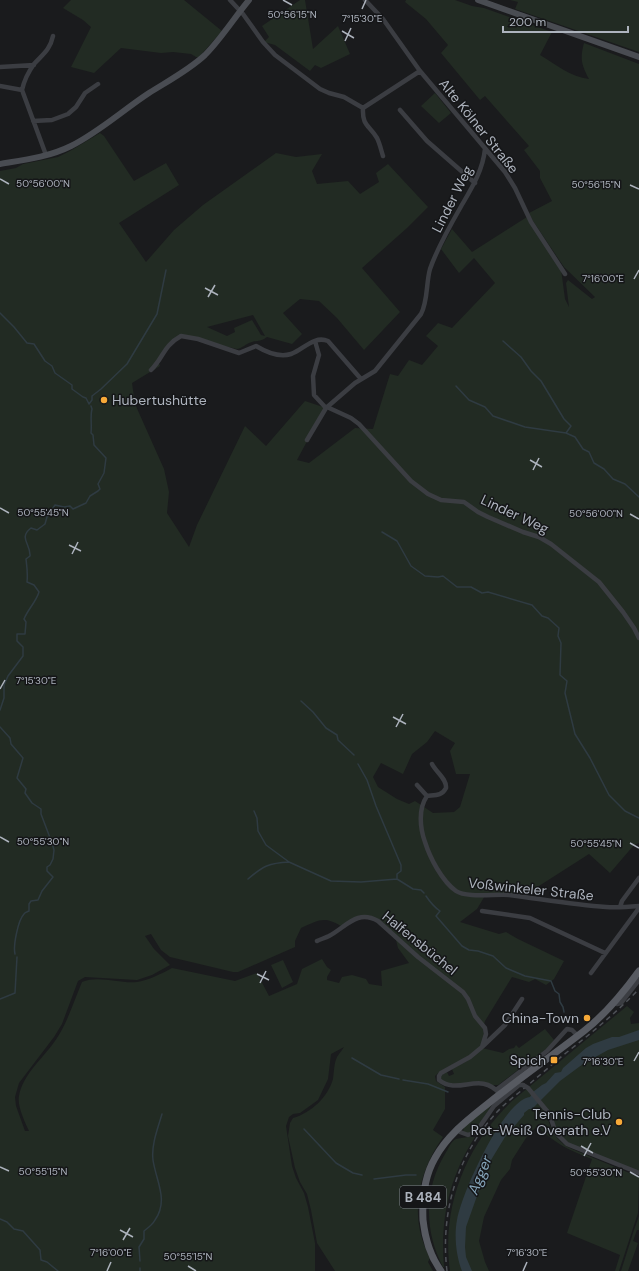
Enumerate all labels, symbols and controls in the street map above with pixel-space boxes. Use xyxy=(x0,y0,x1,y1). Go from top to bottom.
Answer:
text: 50°56'15"N xyxy=(267,8,317,21)
scale bar xyxy=(503,8,628,34)
text: 7°15'30"E xyxy=(342,12,383,25)
text: 200 m xyxy=(509,14,546,30)
street label: Alte Kölner Straße xyxy=(435,75,523,177)
street label: Linder Weg xyxy=(427,162,477,236)
text: 50°56'00"N xyxy=(16,177,70,190)
text: 50°56'15"N xyxy=(571,178,621,191)
text: 7°16'00"E xyxy=(582,272,624,285)
place label: Hubertushütte xyxy=(112,391,207,409)
marker: Hubertushütte xyxy=(99,395,109,405)
street label: Linder Weg xyxy=(478,490,552,538)
text: 50°55'45"N xyxy=(17,506,69,519)
text: 50°56'00"N xyxy=(569,507,623,520)
text: 7°15'30"E xyxy=(16,674,57,687)
text: 50°55'30"N xyxy=(17,835,69,848)
text: 50°55'45"N xyxy=(570,837,622,850)
street label: Voßwinkeler Straße xyxy=(467,873,595,905)
street label: Halfensbüchel xyxy=(379,907,461,979)
place label: China-Town xyxy=(502,1009,579,1027)
marker: China-Town xyxy=(582,1013,592,1023)
place label: Spich xyxy=(510,1051,546,1069)
marker: Spich xyxy=(549,1055,559,1065)
text: 7°16'30"E xyxy=(582,1055,624,1068)
place label: Tennis-Club Rot-Weiß Overath e.V xyxy=(471,1105,612,1139)
marker: Tennis-Club Rot-Weiß Overath e.V xyxy=(614,1117,624,1127)
water label: Agger xyxy=(463,1152,497,1198)
text: 50°55'15"N xyxy=(19,1165,68,1178)
text: 50°55'30"N xyxy=(570,1166,622,1179)
road number: B 484 xyxy=(400,1186,446,1208)
text: 7°16'00"E xyxy=(90,1246,132,1259)
text: 7°16'30"E xyxy=(506,1246,548,1259)
text: 50°55'15"N xyxy=(164,1250,213,1263)

